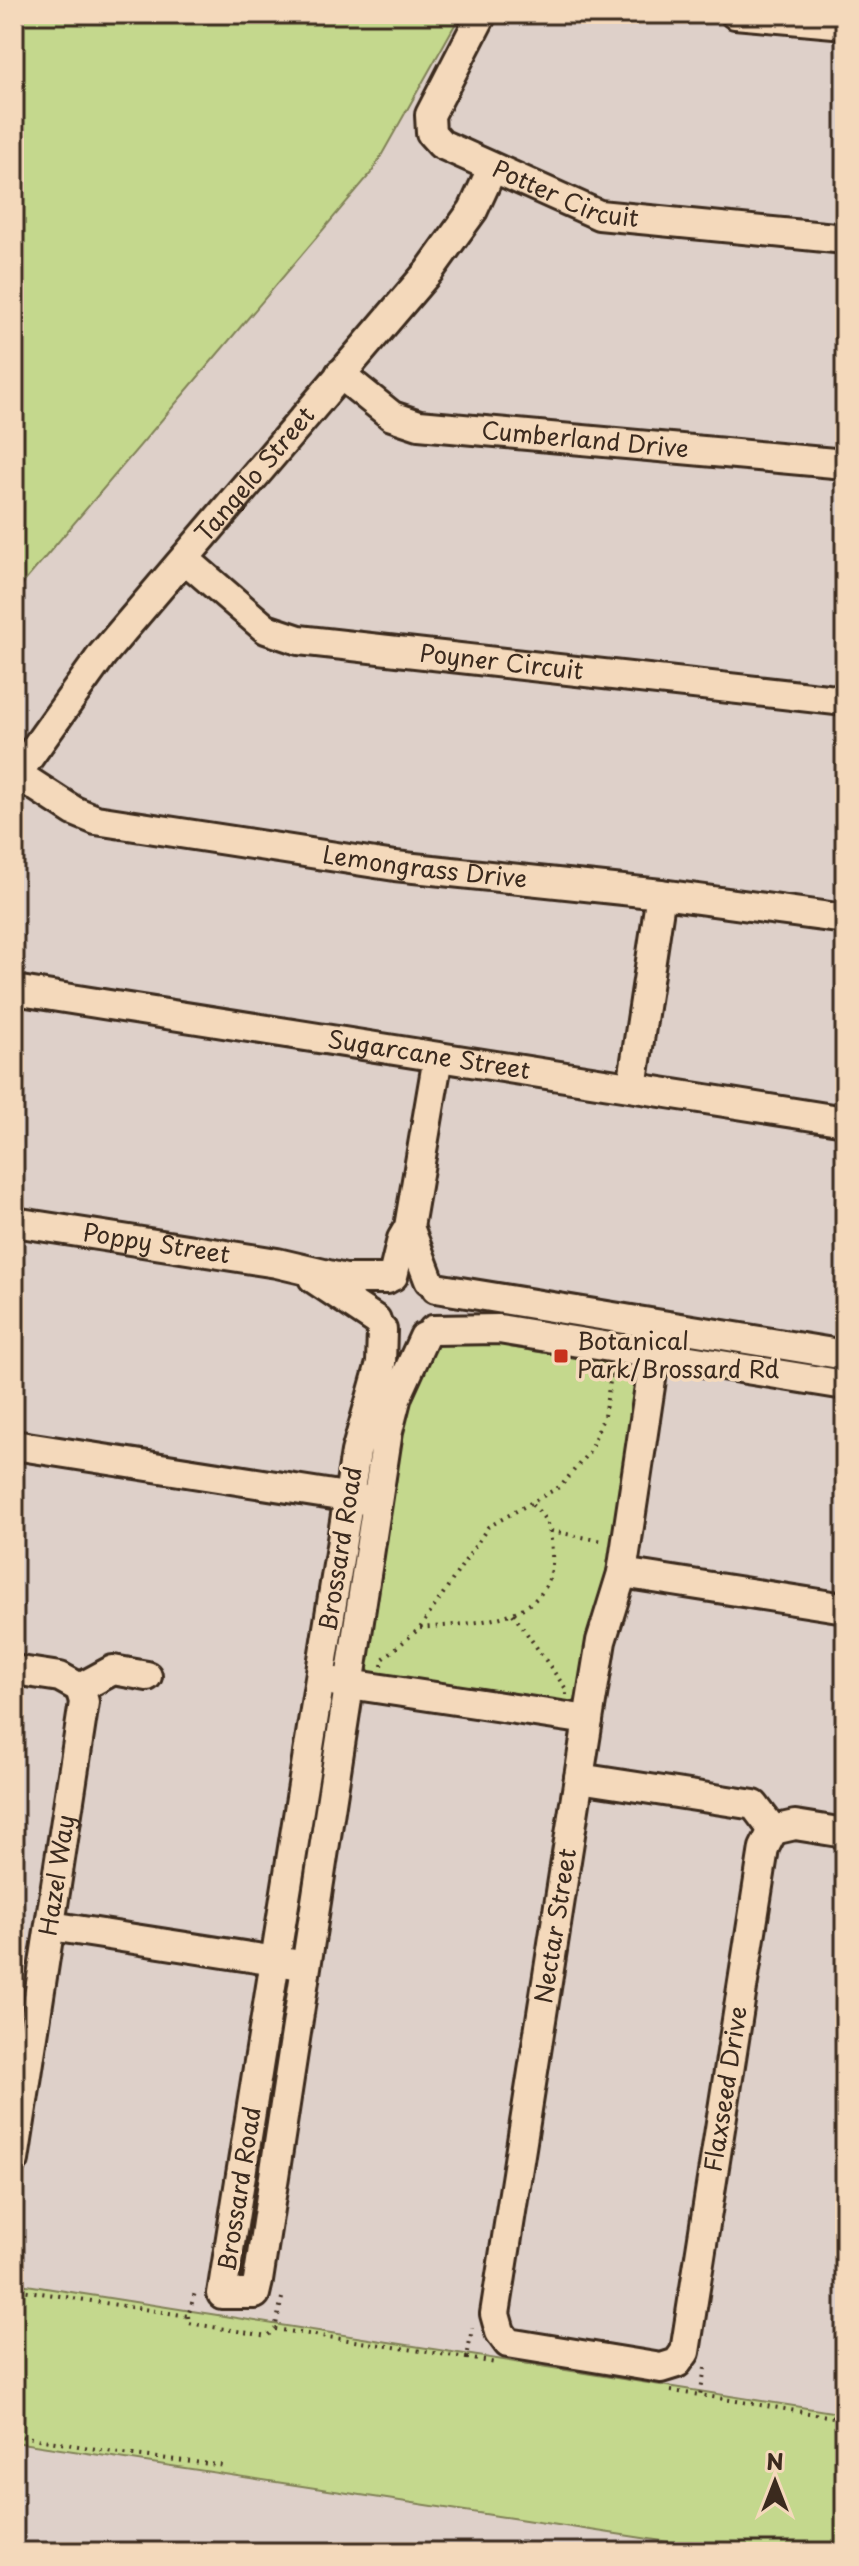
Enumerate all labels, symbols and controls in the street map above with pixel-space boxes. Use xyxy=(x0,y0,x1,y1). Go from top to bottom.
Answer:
street label: Potter Circuit xyxy=(487,150,641,235)
street label: Tangelo Street xyxy=(186,397,322,549)
street label: Cumberland Drive xyxy=(480,411,690,466)
street label: Poyner Circuit xyxy=(418,634,585,688)
street label: Lemongrass Drive xyxy=(320,835,529,896)
street label: Sugarcane Street xyxy=(325,1020,533,1087)
street label: Poppy Street xyxy=(80,1213,233,1271)
place label: Botanical Park/Brossard Rd xyxy=(577,1322,780,1386)
marker: Botanical Park/Brossard Rd xyxy=(552,1347,570,1365)
street label: Brossard Road xyxy=(308,1464,370,1634)
street label: Hazel Way xyxy=(29,1812,83,1938)
street label: Nectar Street xyxy=(524,1845,584,2006)
street label: Flaxseed Drive xyxy=(694,2003,755,2174)
street label: Brossard Road xyxy=(207,2104,269,2274)
north arrow xyxy=(735,2442,815,2522)
text: N xyxy=(766,2444,784,2477)

